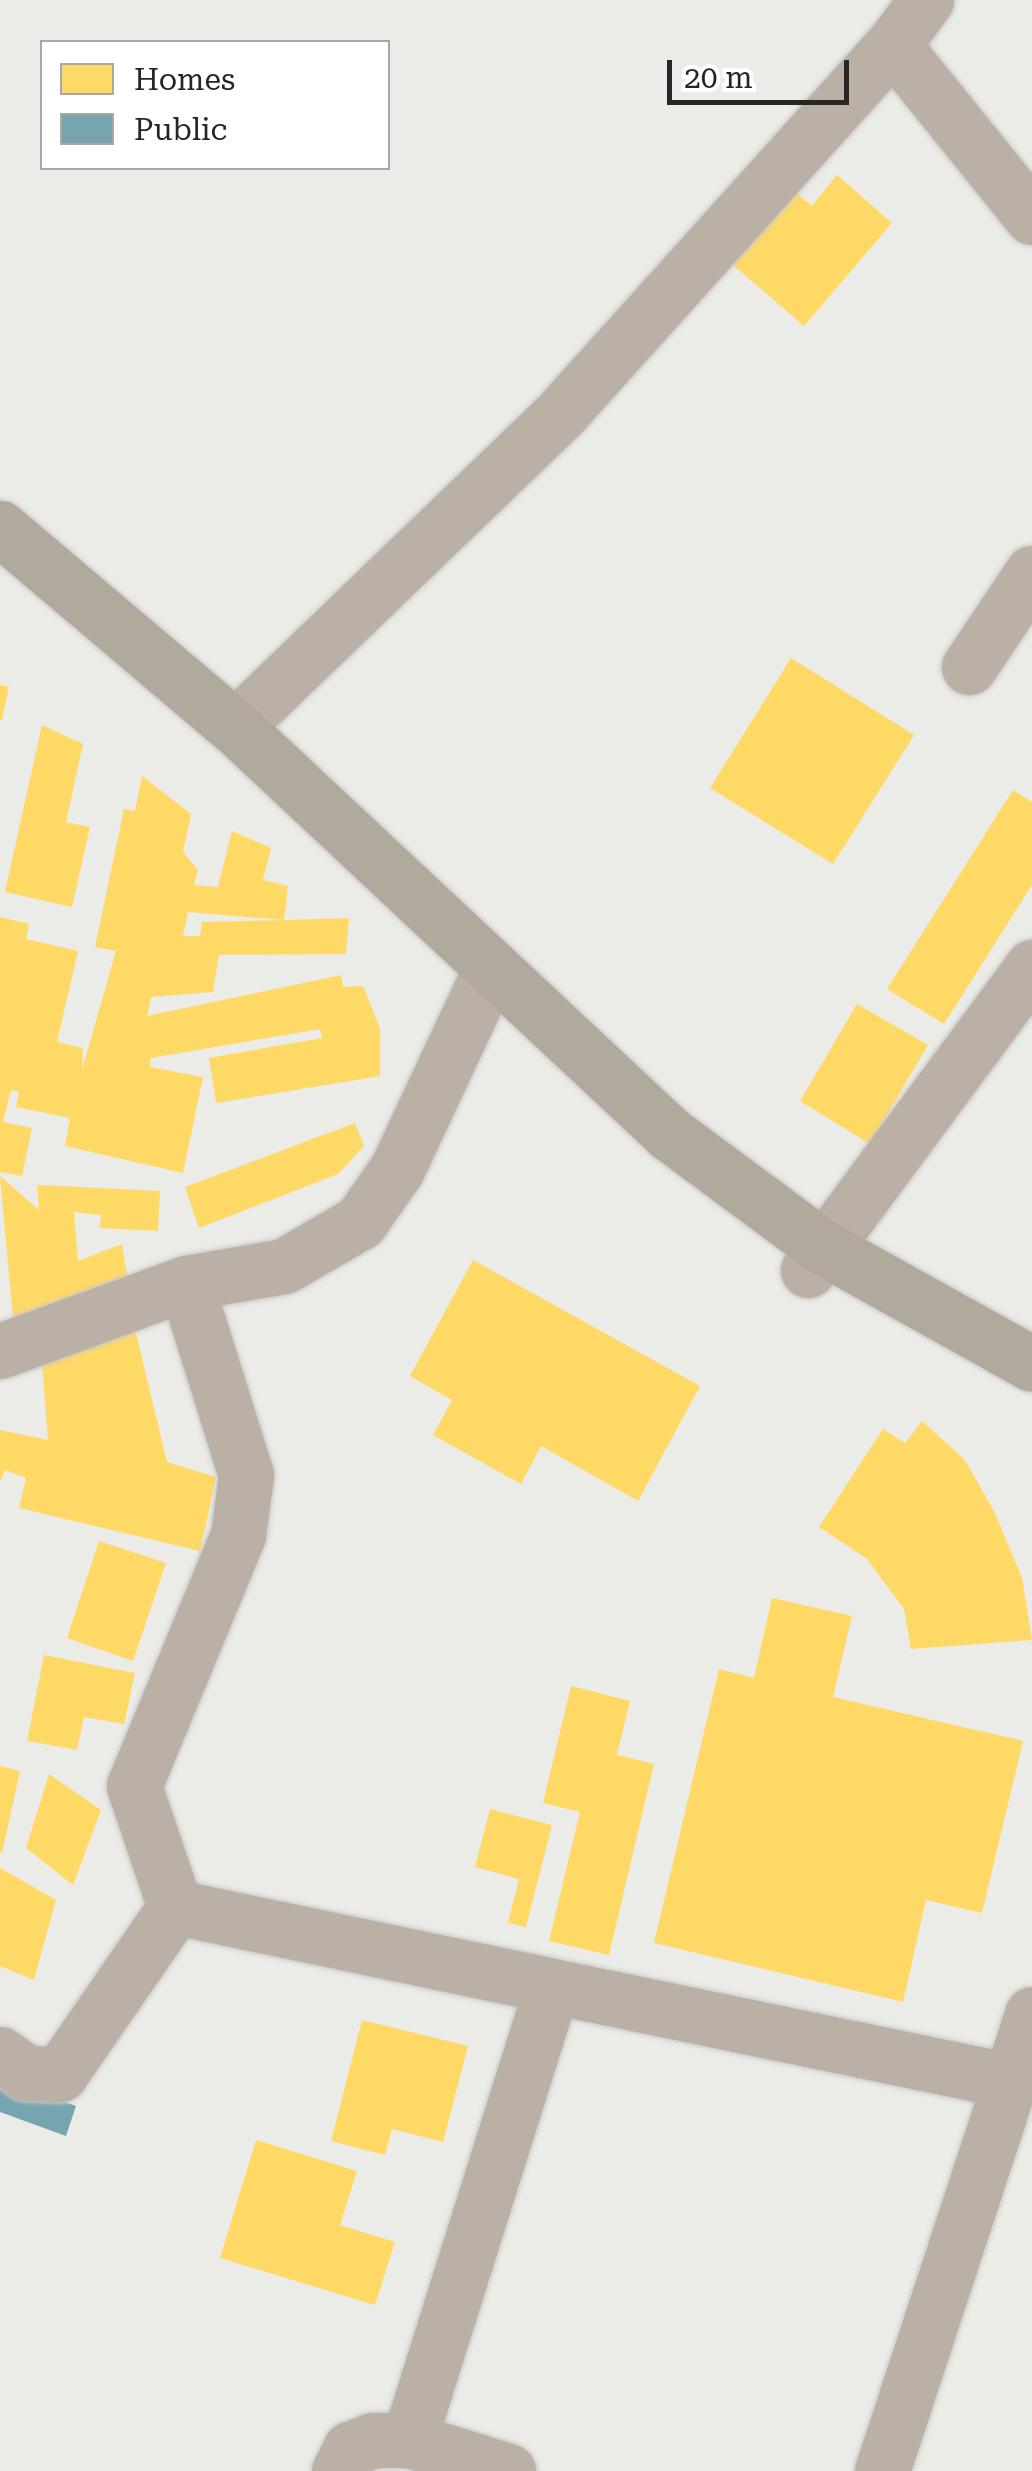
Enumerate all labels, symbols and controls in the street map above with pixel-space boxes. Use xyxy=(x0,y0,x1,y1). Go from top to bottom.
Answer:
legend xyxy=(40,40,390,170)
scale bar xyxy=(672,40,854,102)
text: 20 m xyxy=(684,60,753,95)
text: Homes xyxy=(134,62,235,97)
text: Public xyxy=(134,112,227,147)

